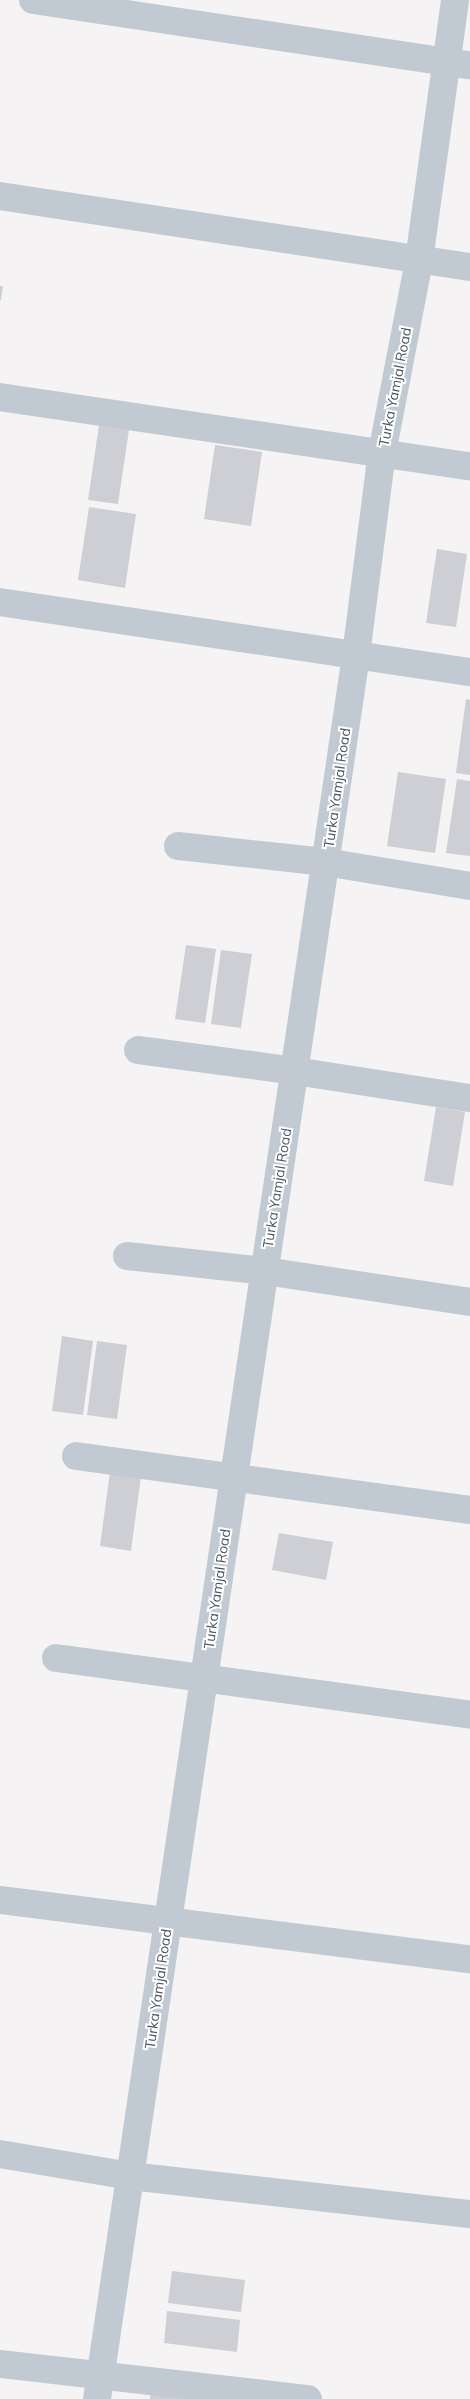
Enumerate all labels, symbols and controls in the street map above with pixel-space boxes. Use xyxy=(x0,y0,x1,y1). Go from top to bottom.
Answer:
street label: Turka Yamjal Road xyxy=(375,326,415,448)
street label: Turka Yamjal Road xyxy=(320,727,354,849)
street label: Turka Yamjal Road xyxy=(259,1127,295,1249)
street label: Turka Yamjal Road xyxy=(200,1528,234,1650)
street label: Turka Yamjal Road xyxy=(141,1928,175,2050)

